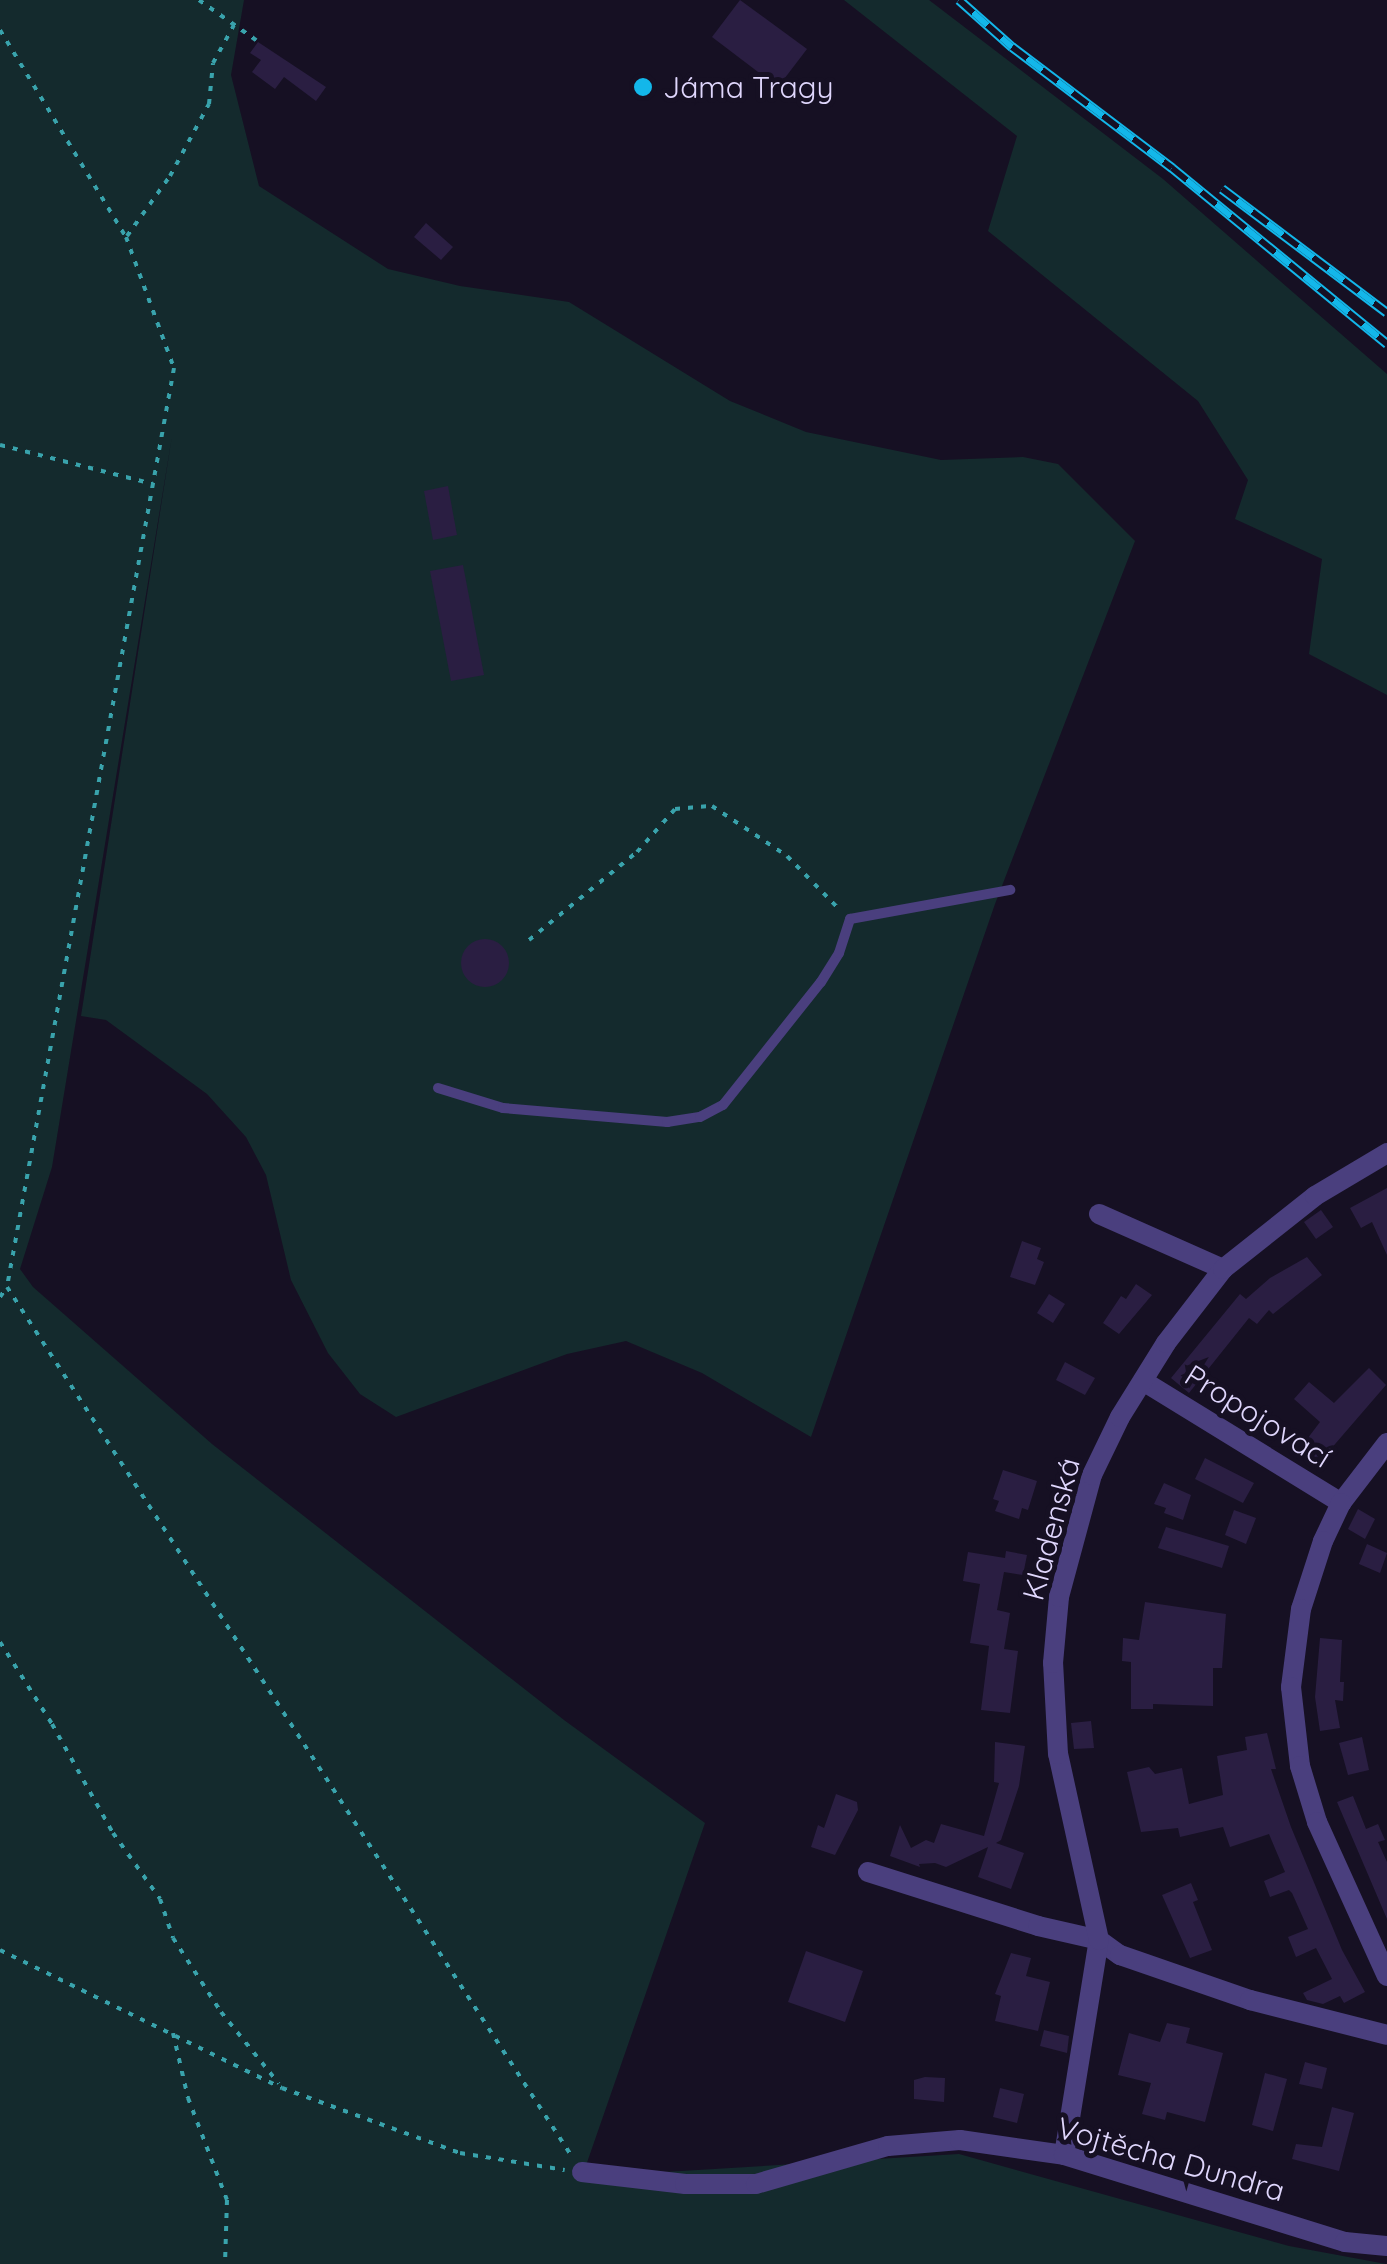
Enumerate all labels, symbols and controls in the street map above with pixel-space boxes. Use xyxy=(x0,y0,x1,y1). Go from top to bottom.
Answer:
place label: Jáma Tragy xyxy=(663,69,834,105)
marker: Jáma Tragy xyxy=(632,76,654,98)
street label: Propojovací xyxy=(1178,1357,1338,1475)
street label: Kladenská xyxy=(1015,1454,1087,1604)
street label: Vojtěcha Dundra xyxy=(1053,2109,1289,2209)

